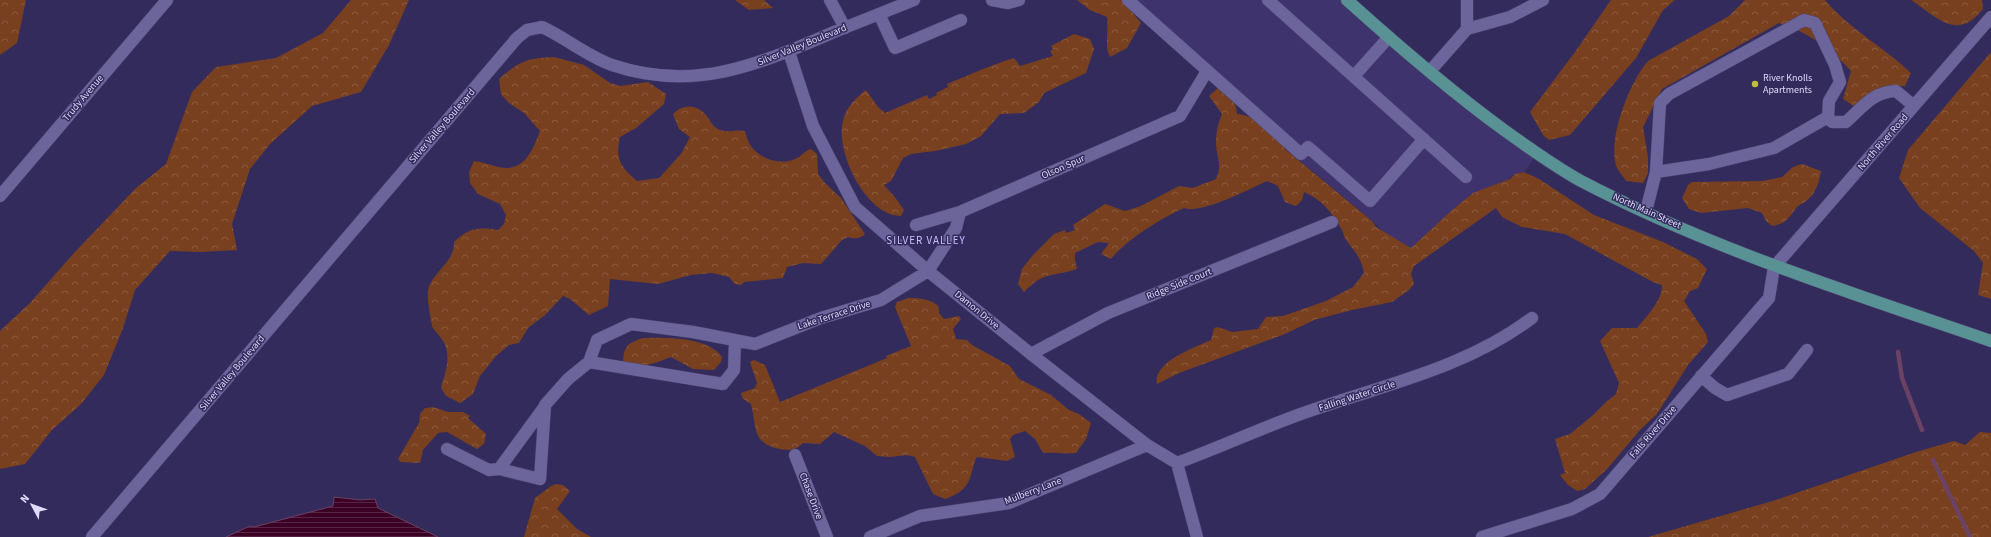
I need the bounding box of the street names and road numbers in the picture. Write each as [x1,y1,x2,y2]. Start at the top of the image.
street label: Silver Valley Boulevard [755,21,849,69]
street label: Trudy Avenue [59,72,107,124]
street label: Silver Valley Boulevard [406,86,478,166]
street label: North River Road [1854,111,1912,173]
street label: Olson Spur [1039,151,1087,183]
street label: North Main Street [1611,190,1684,233]
street label: Ridge Side Court [1144,264,1214,303]
street label: Damon Drive [952,288,1002,332]
street label: Lake Terrace Drive [796,297,872,333]
street label: Silver Valley Boulevard [196,332,268,414]
street label: Falling Water Circle [1317,377,1397,415]
street label: Falls River Drive [1626,403,1680,461]
street label: Chase Drive [796,471,826,521]
street label: Mulberry Lane [1003,474,1064,508]

